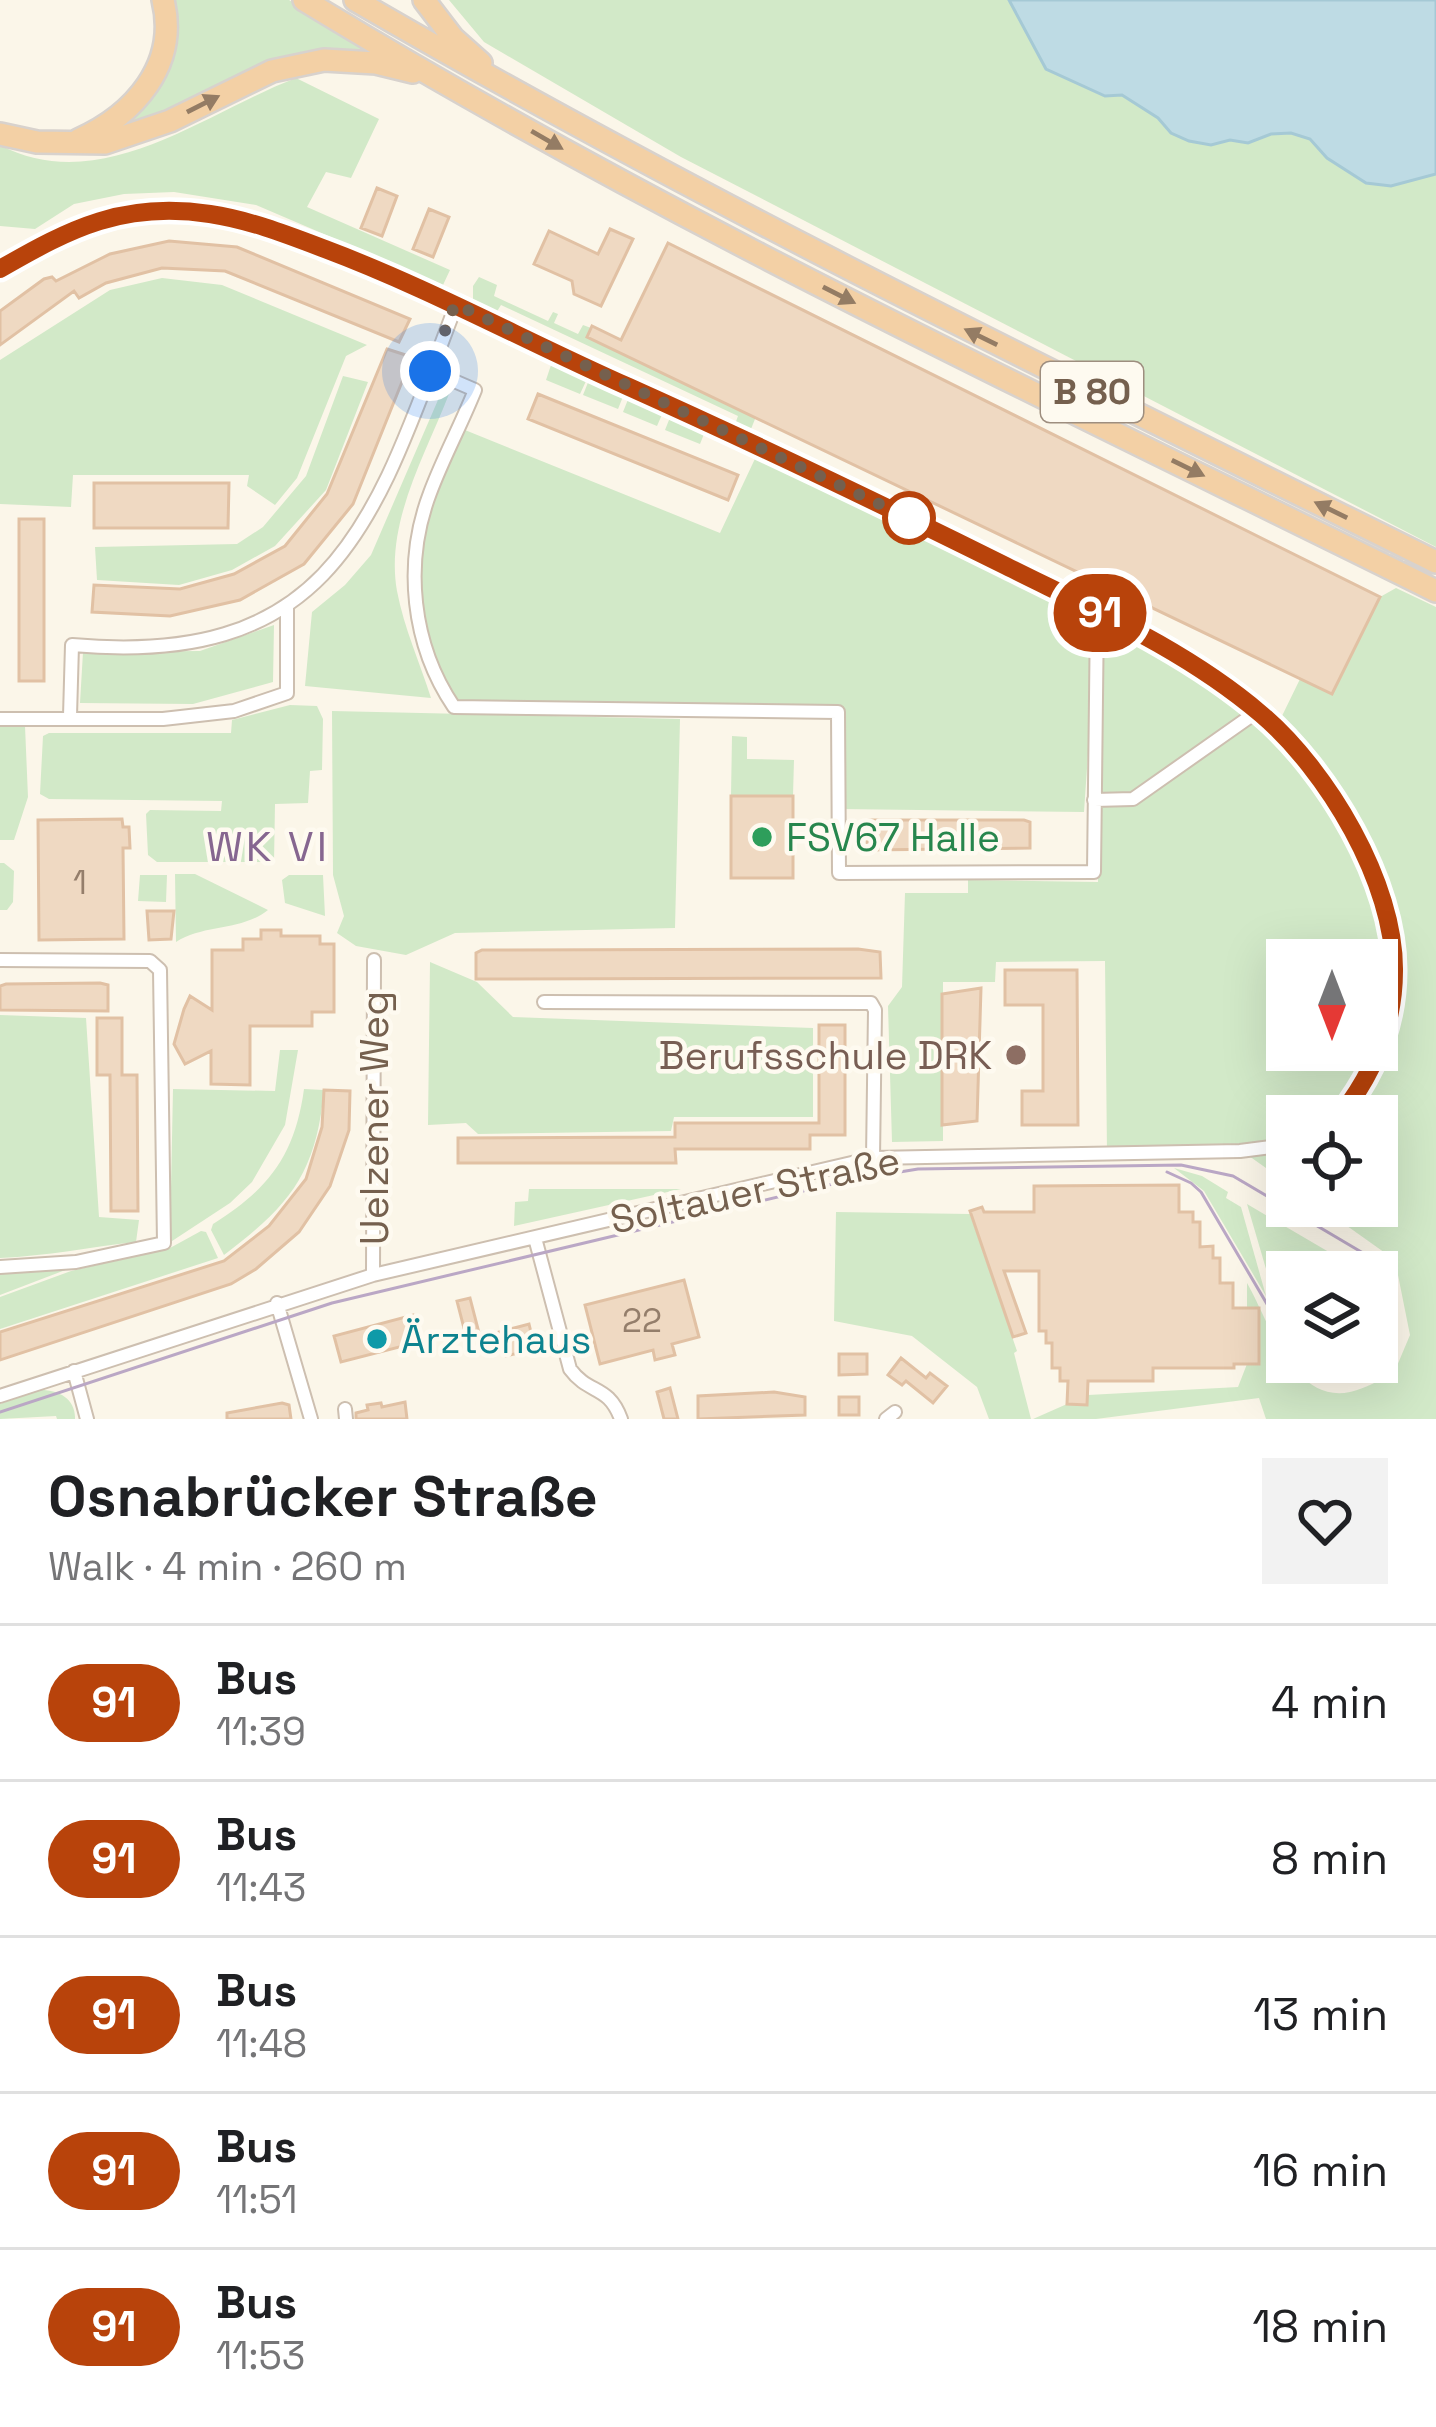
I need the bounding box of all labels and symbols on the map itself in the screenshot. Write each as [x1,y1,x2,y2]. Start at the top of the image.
one-way arrow [185,95,220,115]
one-way arrow [530,128,564,149]
one-way arrow [822,284,856,304]
one-way arrow [964,328,999,348]
your location [400,341,460,401]
road number: B 80 [1041,362,1143,422]
one-way arrow [1171,458,1206,478]
unlabelled marker [884,493,934,543]
one-way arrow [1313,500,1348,520]
line badge: 91 [1046,574,1154,652]
place label: FSV67 Halle [786,813,1000,862]
district label: WK VI [206,820,330,873]
marker: FSV67 Halle [749,824,775,850]
house number: 1 [73,862,87,904]
north arrow [1266,939,1398,1071]
street label: Uelzener Weg [350,991,399,1245]
place label: Berufsschule DRK [659,1031,992,1080]
marker: Berufsschule DRK [1003,1042,1029,1068]
street label: Soltauer Straße [606,1135,904,1245]
house number: 22 [622,1300,662,1342]
place label: Ärztehaus [401,1315,591,1364]
marker: Ärztehaus [364,1326,390,1352]

